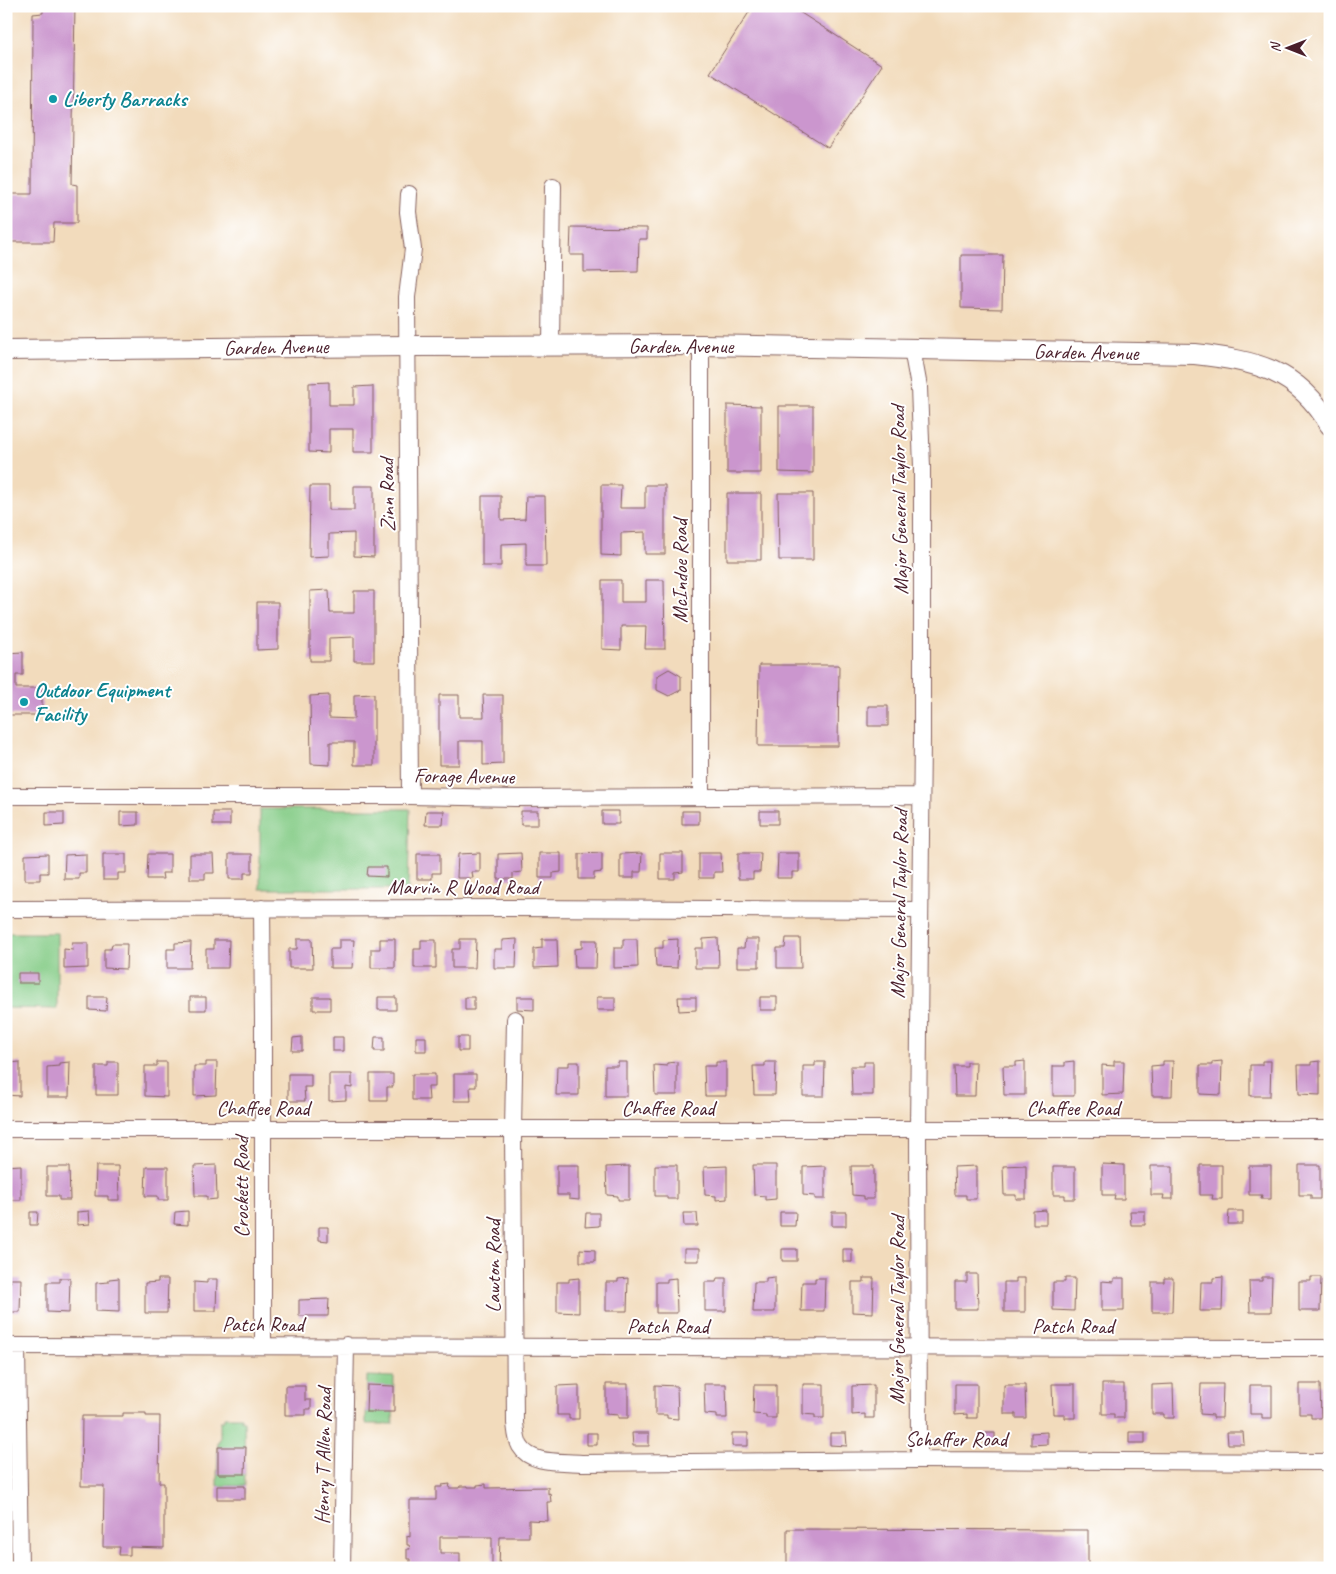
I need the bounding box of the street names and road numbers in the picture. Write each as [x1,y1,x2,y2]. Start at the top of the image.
street label: Garden Avenue [223,333,330,361]
street label: Garden Avenue [629,333,735,359]
street label: Garden Avenue [1033,338,1140,366]
street label: Major General Taylor Road [884,403,914,595]
street label: Zinn Road [373,455,401,532]
street label: McIndoe Road [667,515,693,623]
street label: Forage Avenue [414,762,516,790]
street label: Major General Taylor Road [884,807,914,999]
street label: Marvin R Wood Road [387,874,542,900]
street label: Chaffee Road [216,1095,313,1121]
street label: Chaffee Road [621,1095,718,1121]
street label: Chaffee Road [1026,1095,1123,1121]
street label: Crockett Road [228,1133,254,1238]
street label: Major General Taylor Road [884,1213,910,1405]
street label: Lawton Road [480,1215,506,1313]
street label: Patch Road [222,1311,308,1337]
street label: Patch Road [627,1313,713,1339]
street label: Patch Road [1032,1313,1118,1339]
street label: Henry T Allen Road [309,1384,337,1525]
street label: Schaffer Road [905,1426,1011,1452]

